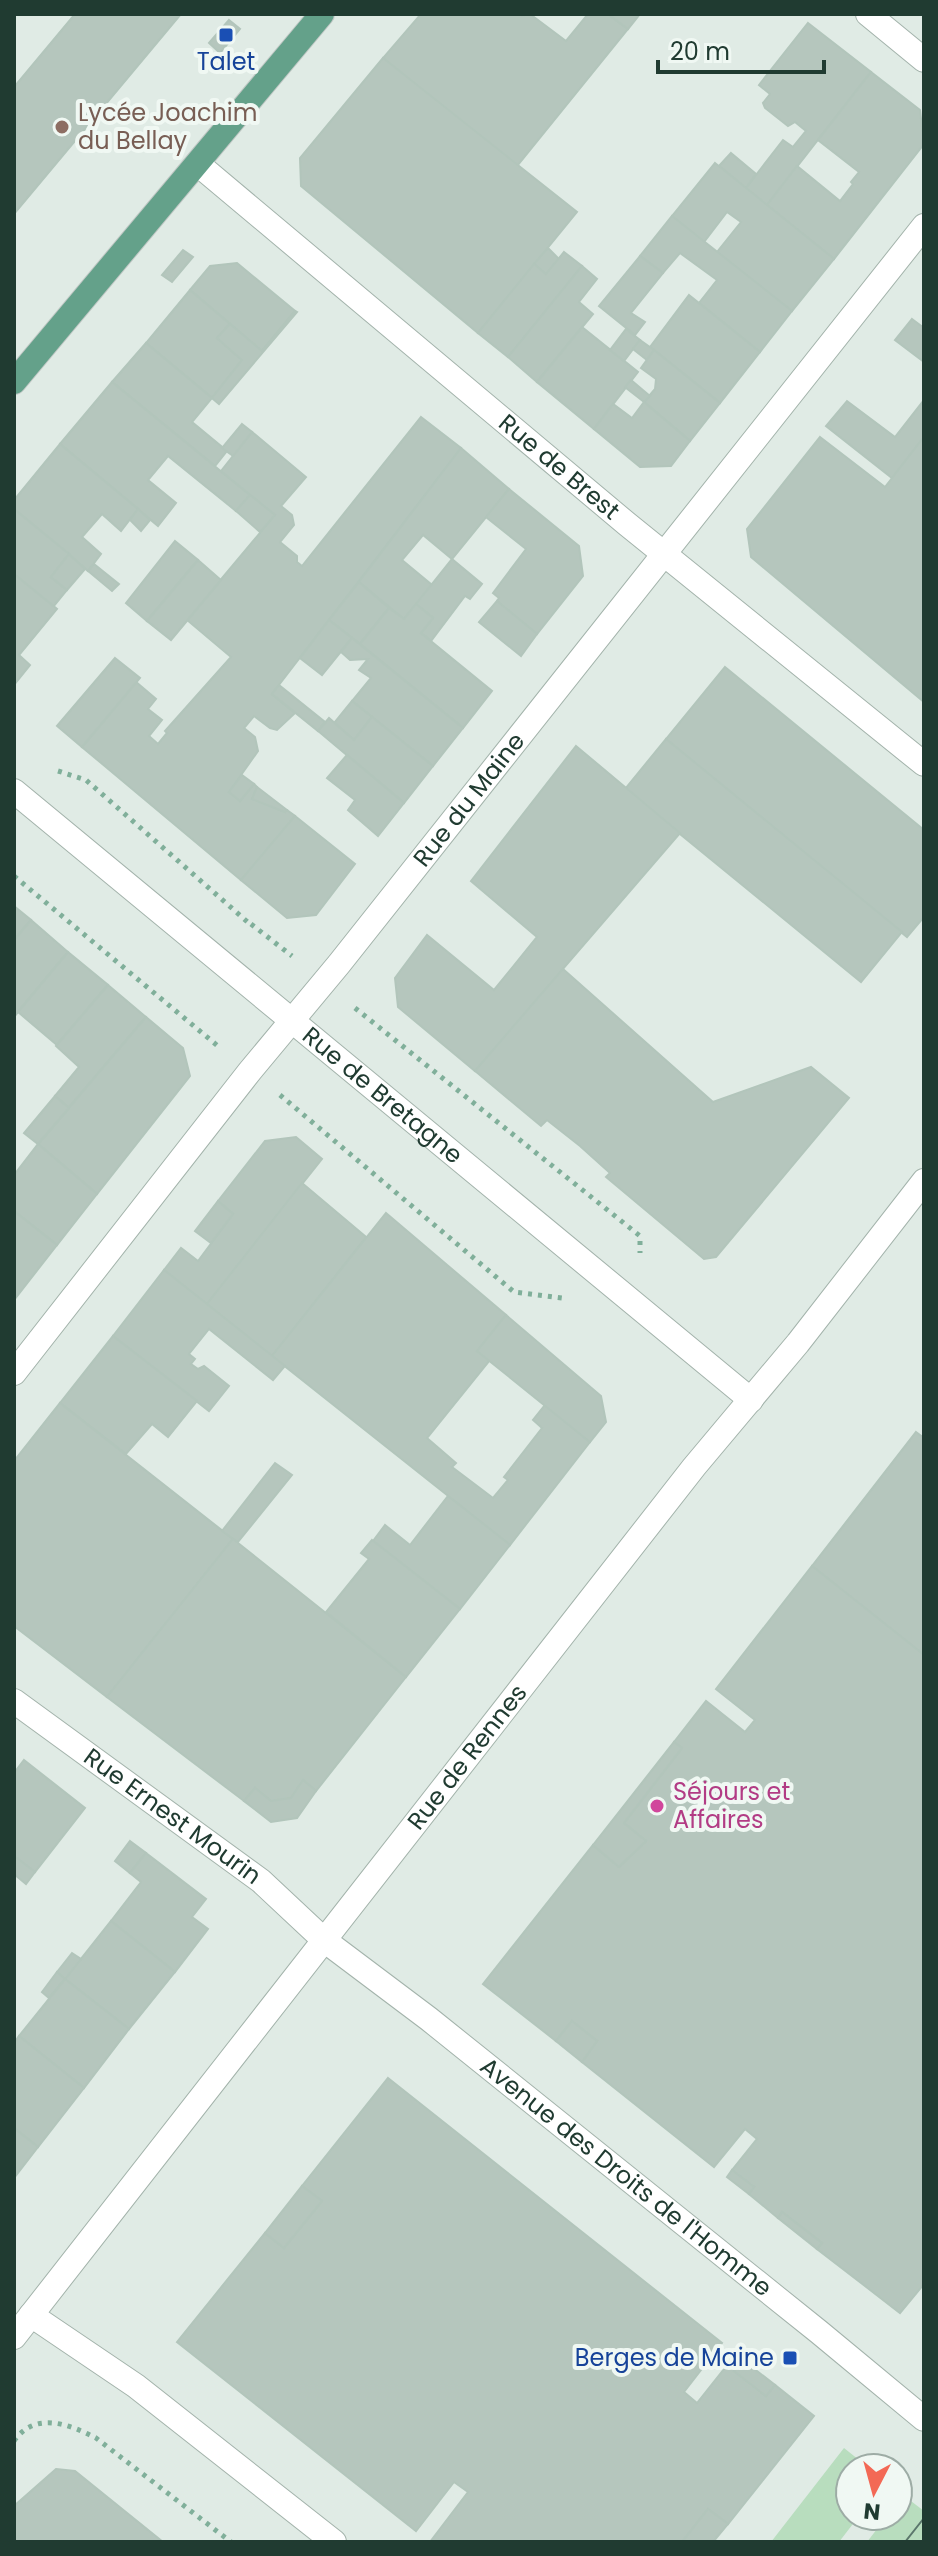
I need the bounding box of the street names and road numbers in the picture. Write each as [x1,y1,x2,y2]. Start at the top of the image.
street label: Rue de Brest [492,406,627,527]
street label: Rue du Maine [405,726,532,873]
street label: Rue de Bretagne [296,1019,470,1171]
street label: Rue de Rennes [400,1677,534,1836]
street label: Rue Ernest Mourin [77,1740,268,1892]
street label: Avenue des Droits de l'Homme [474,2050,779,2304]

